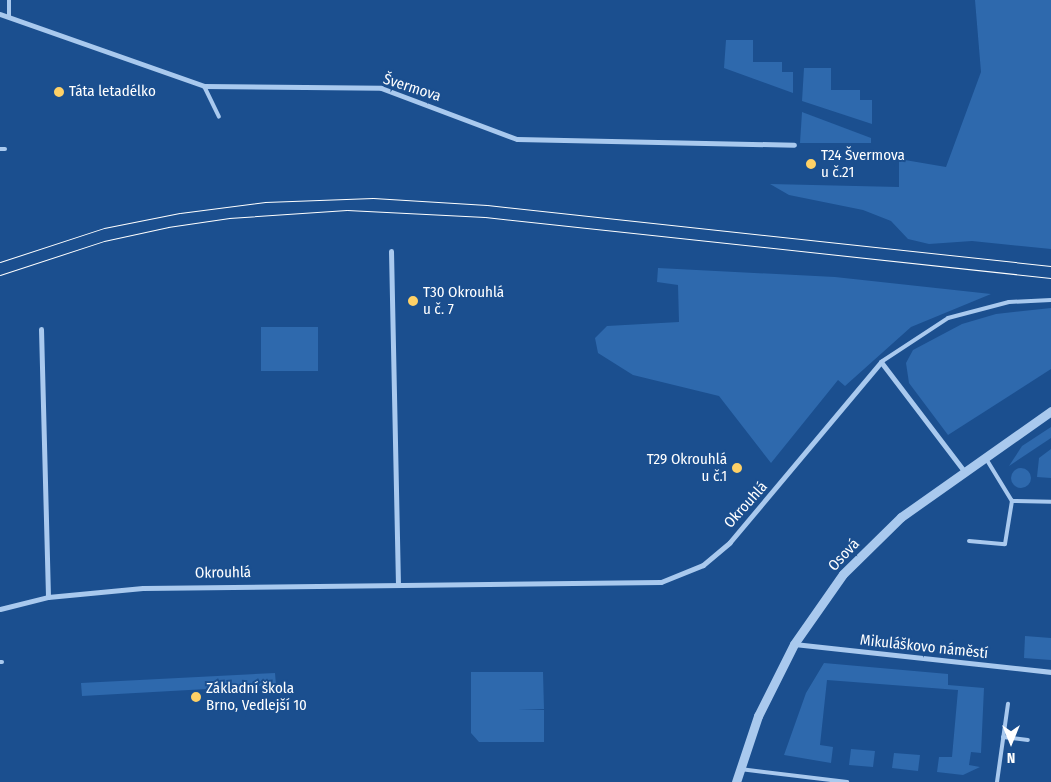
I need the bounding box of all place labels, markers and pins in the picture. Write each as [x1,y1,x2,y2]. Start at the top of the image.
place label: Táta letadélko [69,83,156,101]
marker: Táta letadélko [53,86,65,98]
place label: T24 Švermova u č.21 [821,146,905,181]
marker: T24 Švermova u č.21 [805,158,817,170]
place label: T30 Okrouhlá u č. 7 [423,283,504,318]
marker: T30 Okrouhlá u č. 7 [407,295,419,307]
place label: T29 Okrouhlá u č.1 [647,450,727,485]
marker: T29 Okrouhlá u č.1 [731,462,743,474]
place label: Základní škola Brno, Vedlejší 10 [206,679,307,714]
marker: Základní škola Brno, Vedlejší 10 [190,691,202,703]

